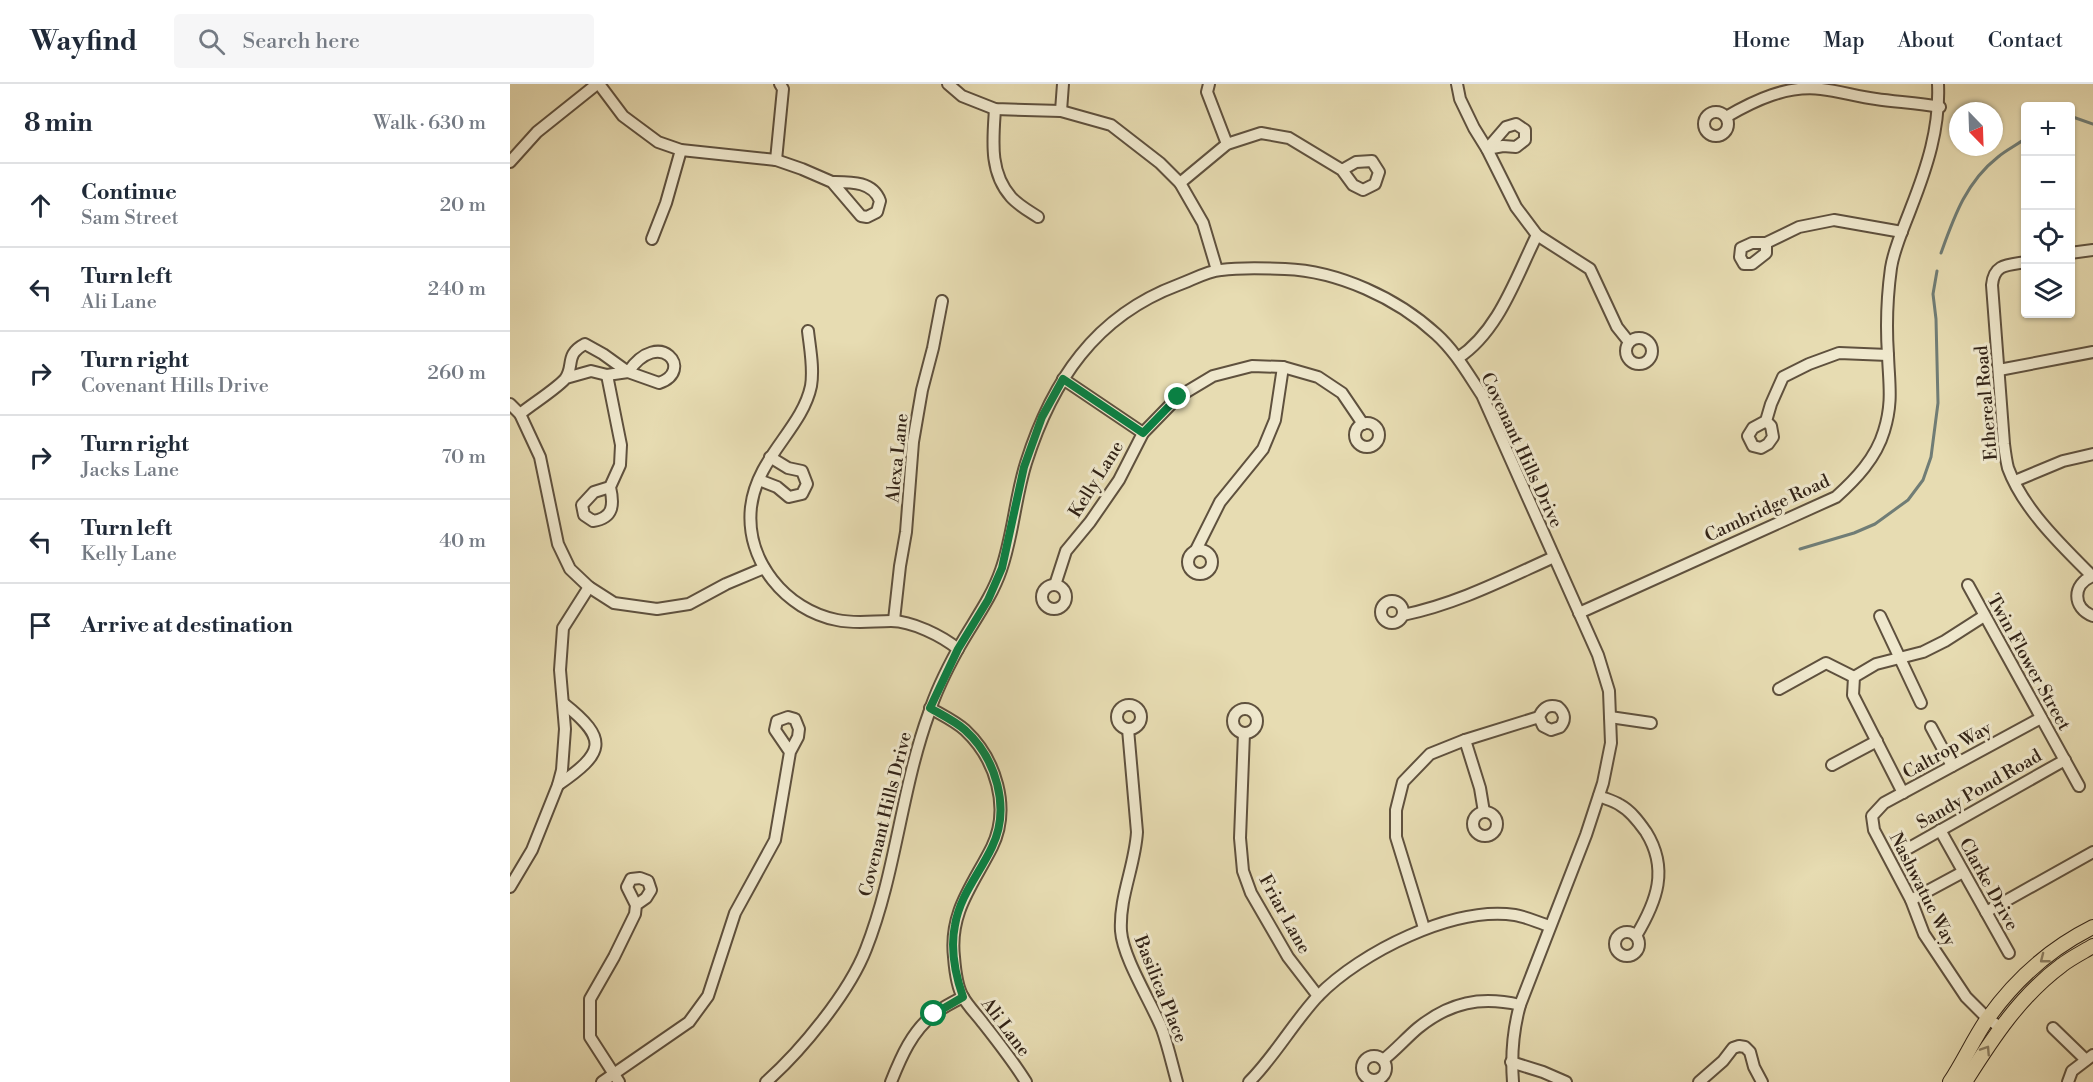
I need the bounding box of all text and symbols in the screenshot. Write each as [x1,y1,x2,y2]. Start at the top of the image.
search box [174,14,594,68]
text: Wayfind [30,24,138,59]
icon: search [195,25,228,58]
text: Search here [243,28,360,55]
text: Home [1733,28,1790,54]
text: Map [1823,28,1865,54]
text: About [1898,28,1955,54]
text: Contact [1988,28,2063,54]
north arrow [1949,102,2003,156]
map controls [2021,102,2075,318]
button: + [2021,102,2075,156]
text: 8 min [24,107,93,139]
text: Walk · 630 m [373,111,486,136]
button: − [2021,156,2075,210]
text: Continue [81,179,177,206]
icon: ahead [24,189,57,222]
text: 20 m [440,193,486,218]
text: Sam Street [81,206,179,231]
button: locate [2021,210,2075,264]
text: Turn left [81,263,172,290]
button: layers [2021,264,2075,318]
icon: left [24,273,57,306]
text: 240 m [428,277,486,302]
text: Ali Lane [81,290,157,315]
street label: Ethereal Road [1970,344,2003,461]
text: Turn right [81,347,189,374]
icon: right [24,357,57,390]
text: 260 m [428,361,486,386]
street label: Covenant Hills Drive [1475,369,1568,532]
text: Covenant Hills Drive [81,374,269,399]
route end [1164,383,1190,409]
street label: Alexa Lane [881,412,914,505]
text: Turn right [81,431,189,458]
street label: Kelly Lane [1064,437,1129,522]
icon: right [24,441,57,474]
text: 70 m [442,445,486,470]
text: Jacks Lane [81,458,179,483]
street label: Cambridge Road [1701,469,1834,547]
text: Turn left [81,515,172,542]
icon: left [24,525,57,558]
text: 40 m [439,529,486,554]
text: Kelly Lane [81,542,177,567]
street label: Twin Flower Street [1982,590,2076,735]
icon: arrive [24,609,57,642]
text: Arrive at destination [81,612,293,639]
street label: Caltrop Way [1899,717,1996,784]
street label: Covenant Hills Drive [854,729,917,899]
street label: Sandy Pond Road [1913,744,2047,835]
street label: Nashwatuc Way [1884,828,1961,950]
street label: Clarke Drive [1954,834,2023,935]
street label: Friar Lane [1253,871,1316,958]
street label: Basilica Place [1128,931,1192,1046]
one-way arrow [2040,951,2051,962]
street label: Ali Lane [975,992,1035,1061]
route start [920,1000,946,1026]
one-way arrow [1978,1045,1989,1056]

